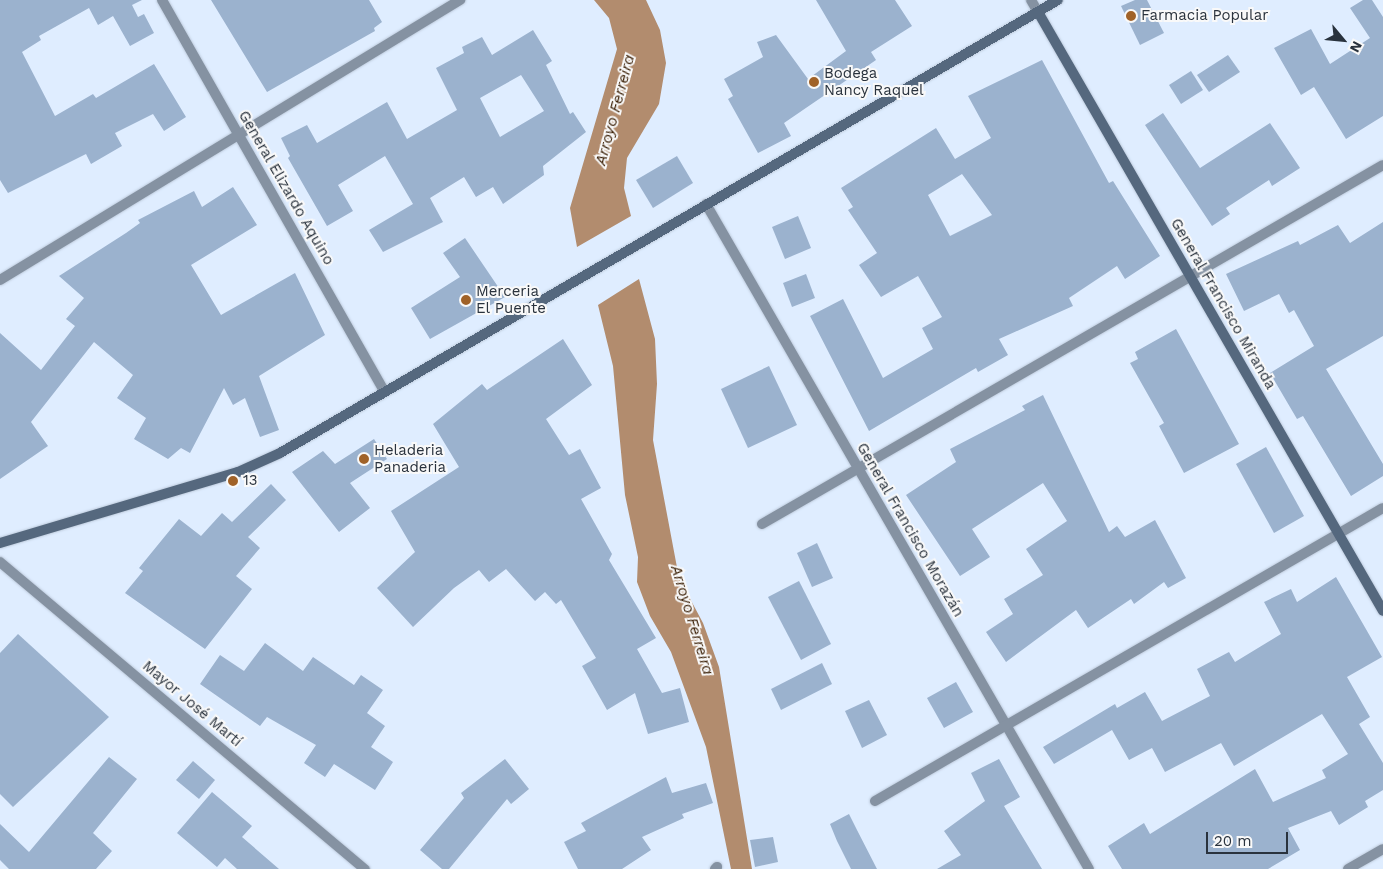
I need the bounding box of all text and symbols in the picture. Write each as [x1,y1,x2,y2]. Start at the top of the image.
place label: Farmacia Popular [1141,7,1269,25]
marker: Farmacia Popular [1125,10,1137,22]
north arrow [1318,15,1368,65]
text: N [1347,39,1366,55]
water label: Arroyo Ferreira [591,53,639,167]
place label: Bodega Nancy Raquel [824,64,924,99]
marker: Bodega Nancy Raquel [808,76,820,88]
street label: General Elizardo Aquino [234,107,338,269]
street label: General Francisco Miranda [1166,215,1280,393]
place label: Merceria El Puente [476,282,546,317]
marker: Merceria El Puente [460,294,472,306]
street label: General Francisco Morazán [853,440,967,620]
place label: Heladeria Panaderia [374,441,446,476]
marker: Heladeria Panaderia [358,453,370,465]
place label: 13 [243,472,258,490]
marker: 13 [227,475,239,487]
water label: Arroyo Ferreira [666,563,718,677]
street label: Mayor José Martí [138,657,246,751]
scale bar [1208,822,1290,854]
text: 20 m [1214,832,1252,850]

